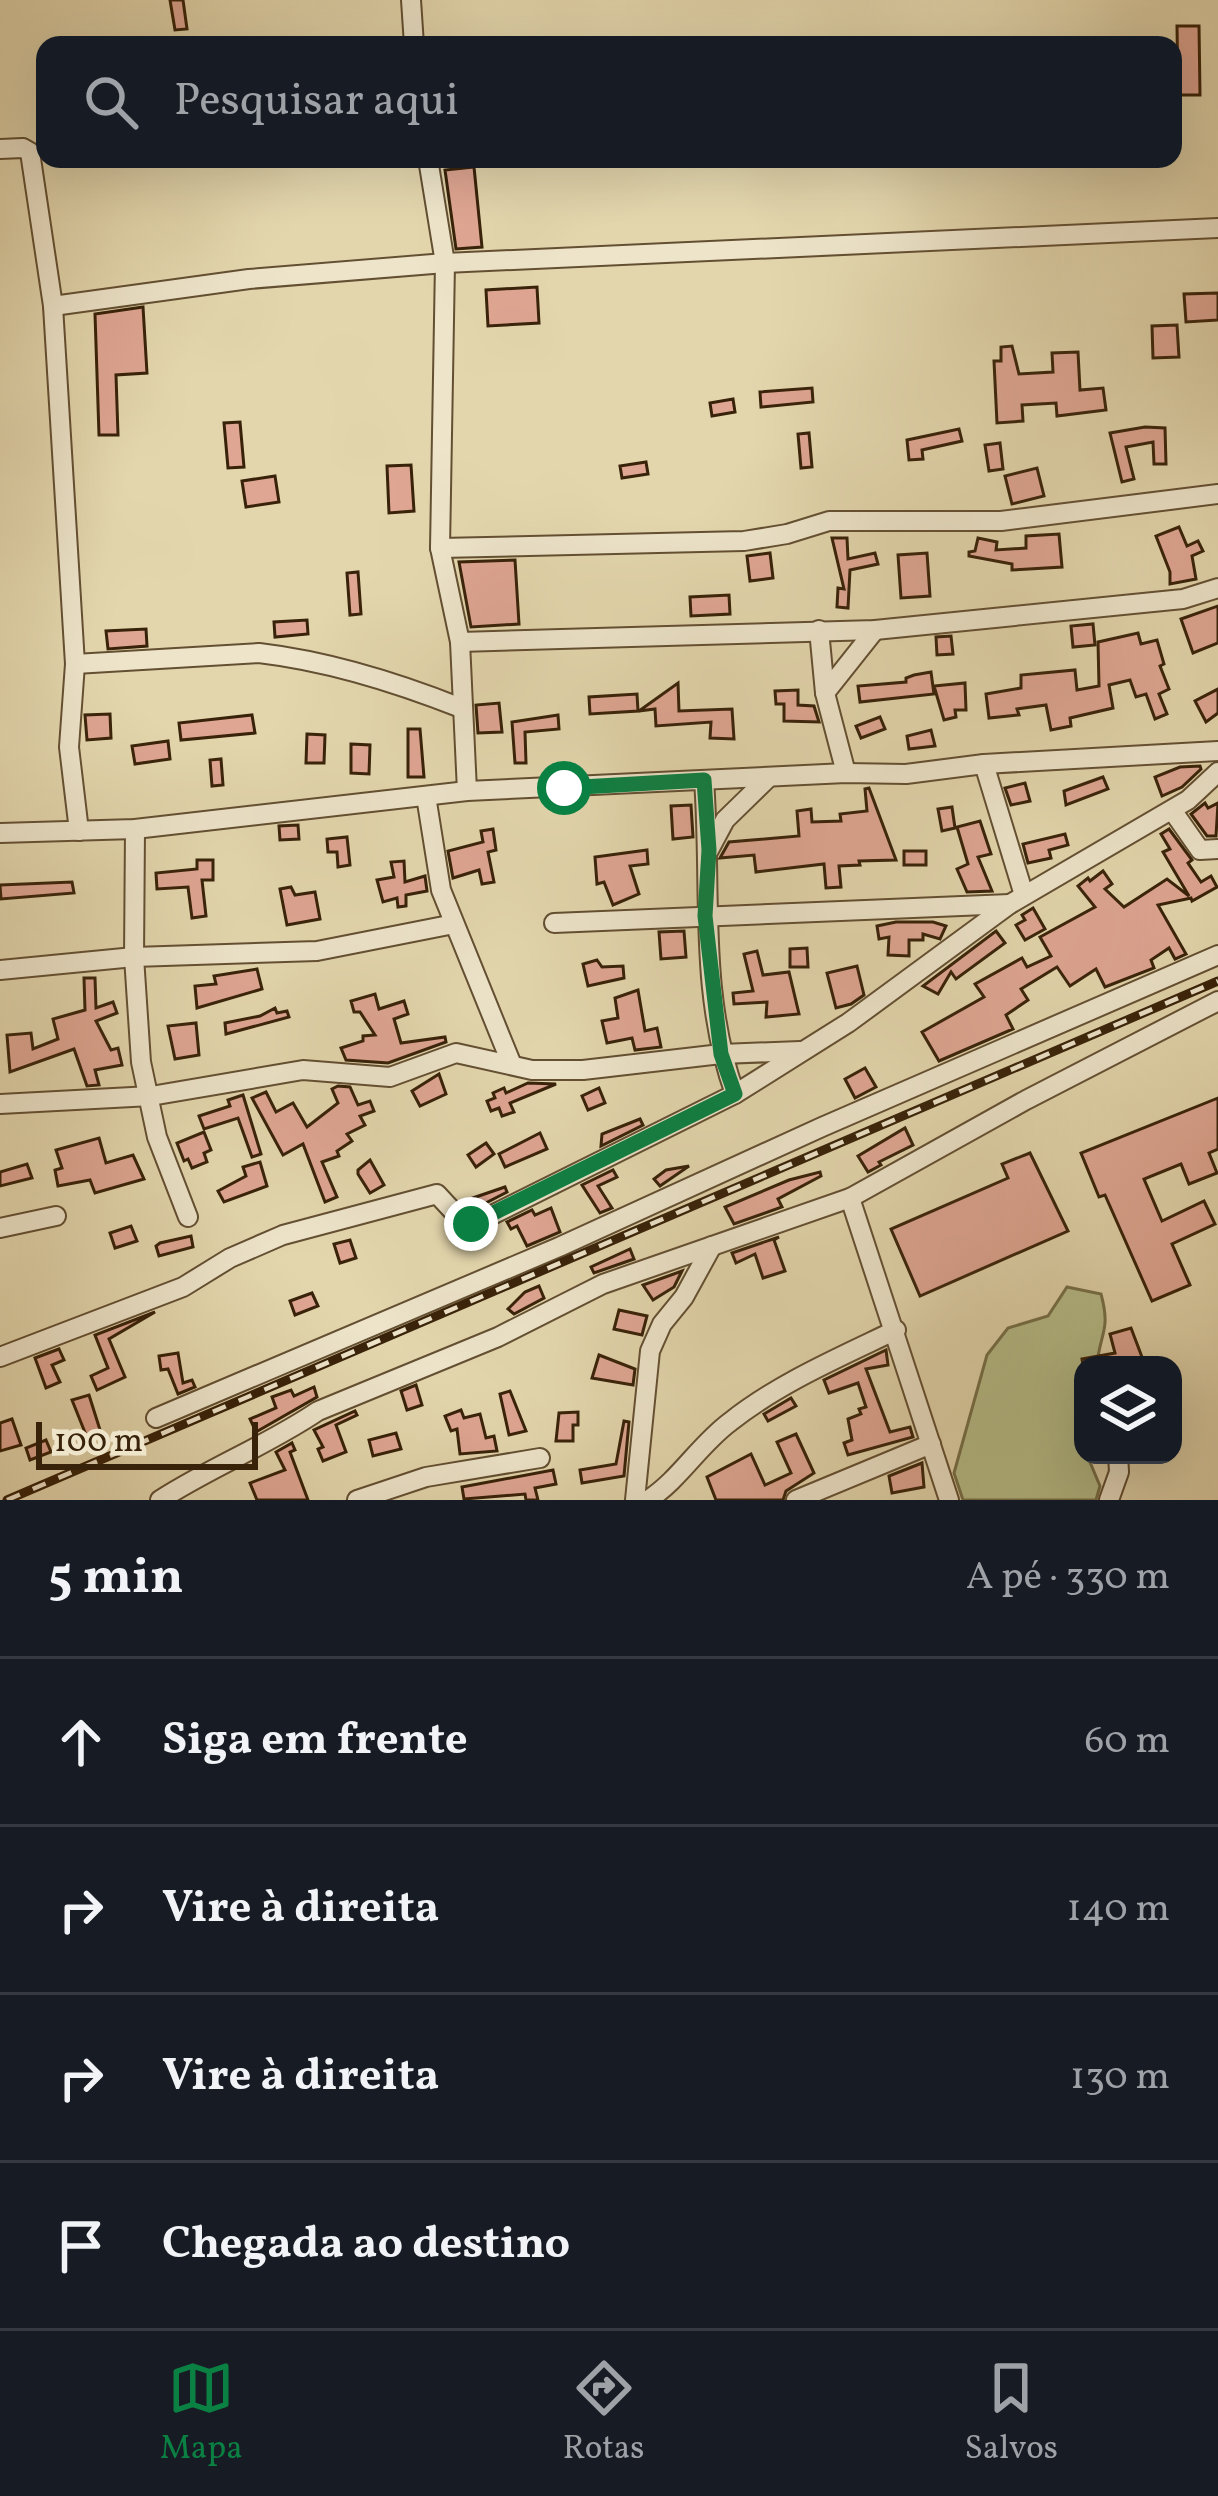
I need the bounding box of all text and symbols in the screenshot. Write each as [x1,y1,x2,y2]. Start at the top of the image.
search box [36,36,1182,168]
icon: search [78,69,144,135]
text: Pesquisar aqui [174,71,459,134]
route start [537,761,591,815]
route end [444,1197,498,1251]
map controls [1074,1356,1182,1464]
button: layers [1074,1356,1182,1464]
scale bar [36,1416,258,1469]
text: 100 m [54,1420,143,1466]
text: 5 min [48,1543,184,1614]
text: A pé · 330 m [966,1551,1170,1605]
icon: ahead [48,1709,114,1775]
text: Siga em frente [162,1710,468,1773]
text: 60 m [1085,1715,1170,1769]
icon: right [48,1877,114,1943]
text: Vire à direita [162,1878,439,1941]
text: 140 m [1067,1883,1170,1937]
icon: right [48,2045,114,2111]
text: Vire à direita [162,2046,439,2109]
text: 130 m [1070,2051,1170,2105]
icon: arrive [48,2213,114,2279]
text: Chegada ao destino [162,2214,570,2277]
tab: Mapa [160,2355,243,2473]
tab: Rotas [563,2355,644,2473]
tab: Salvos [965,2355,1058,2473]

